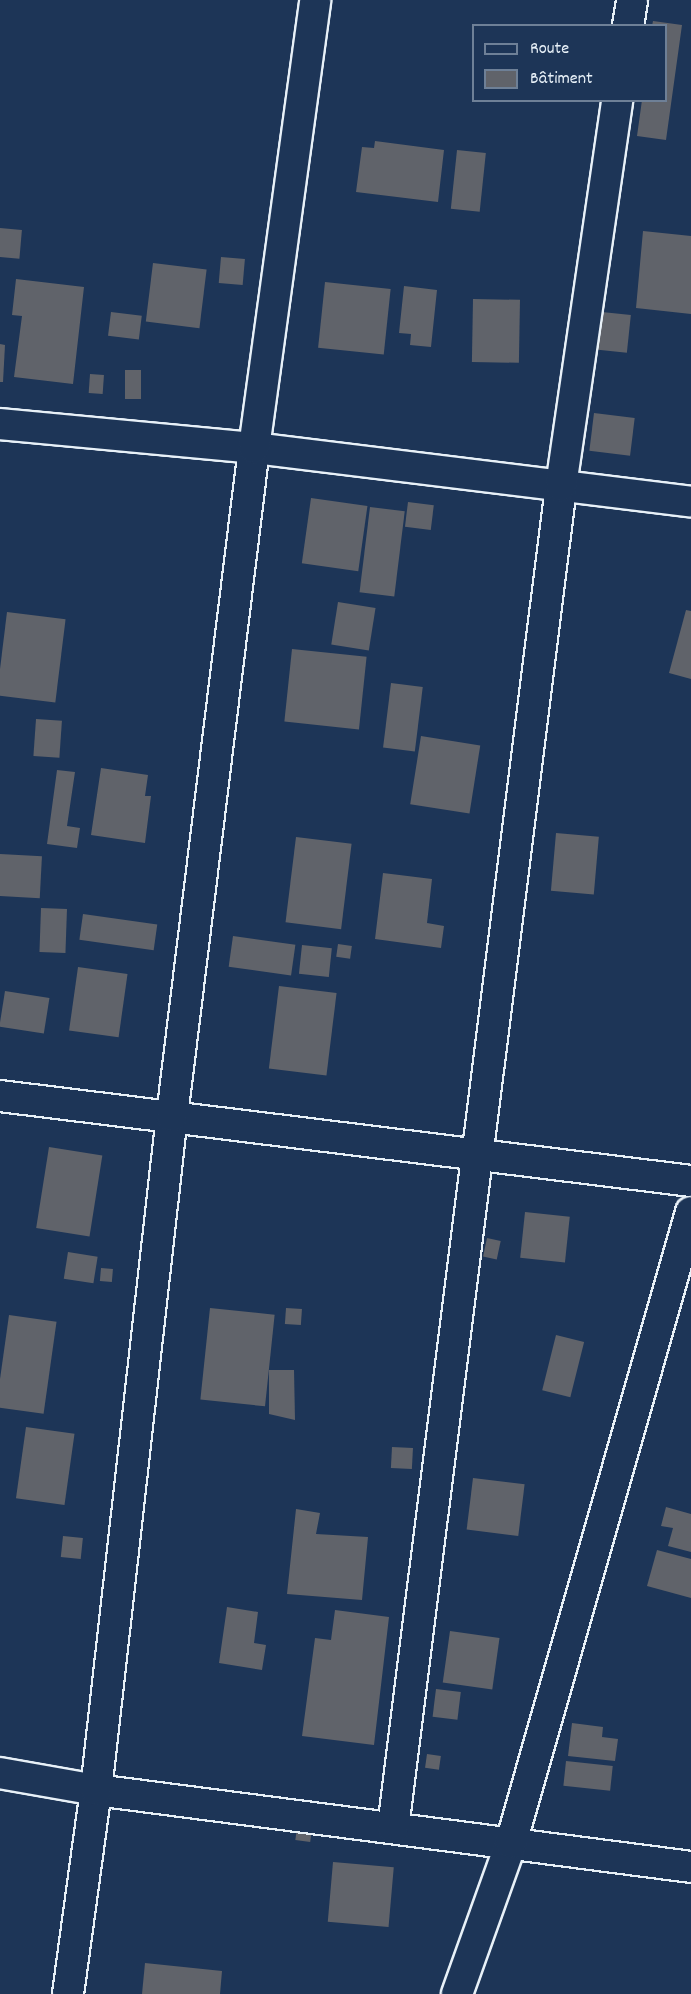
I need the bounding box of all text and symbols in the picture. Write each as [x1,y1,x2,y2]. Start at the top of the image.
legend [472,24,667,102]
text: Route [530,37,569,62]
text: Bâtiment [530,67,593,92]

